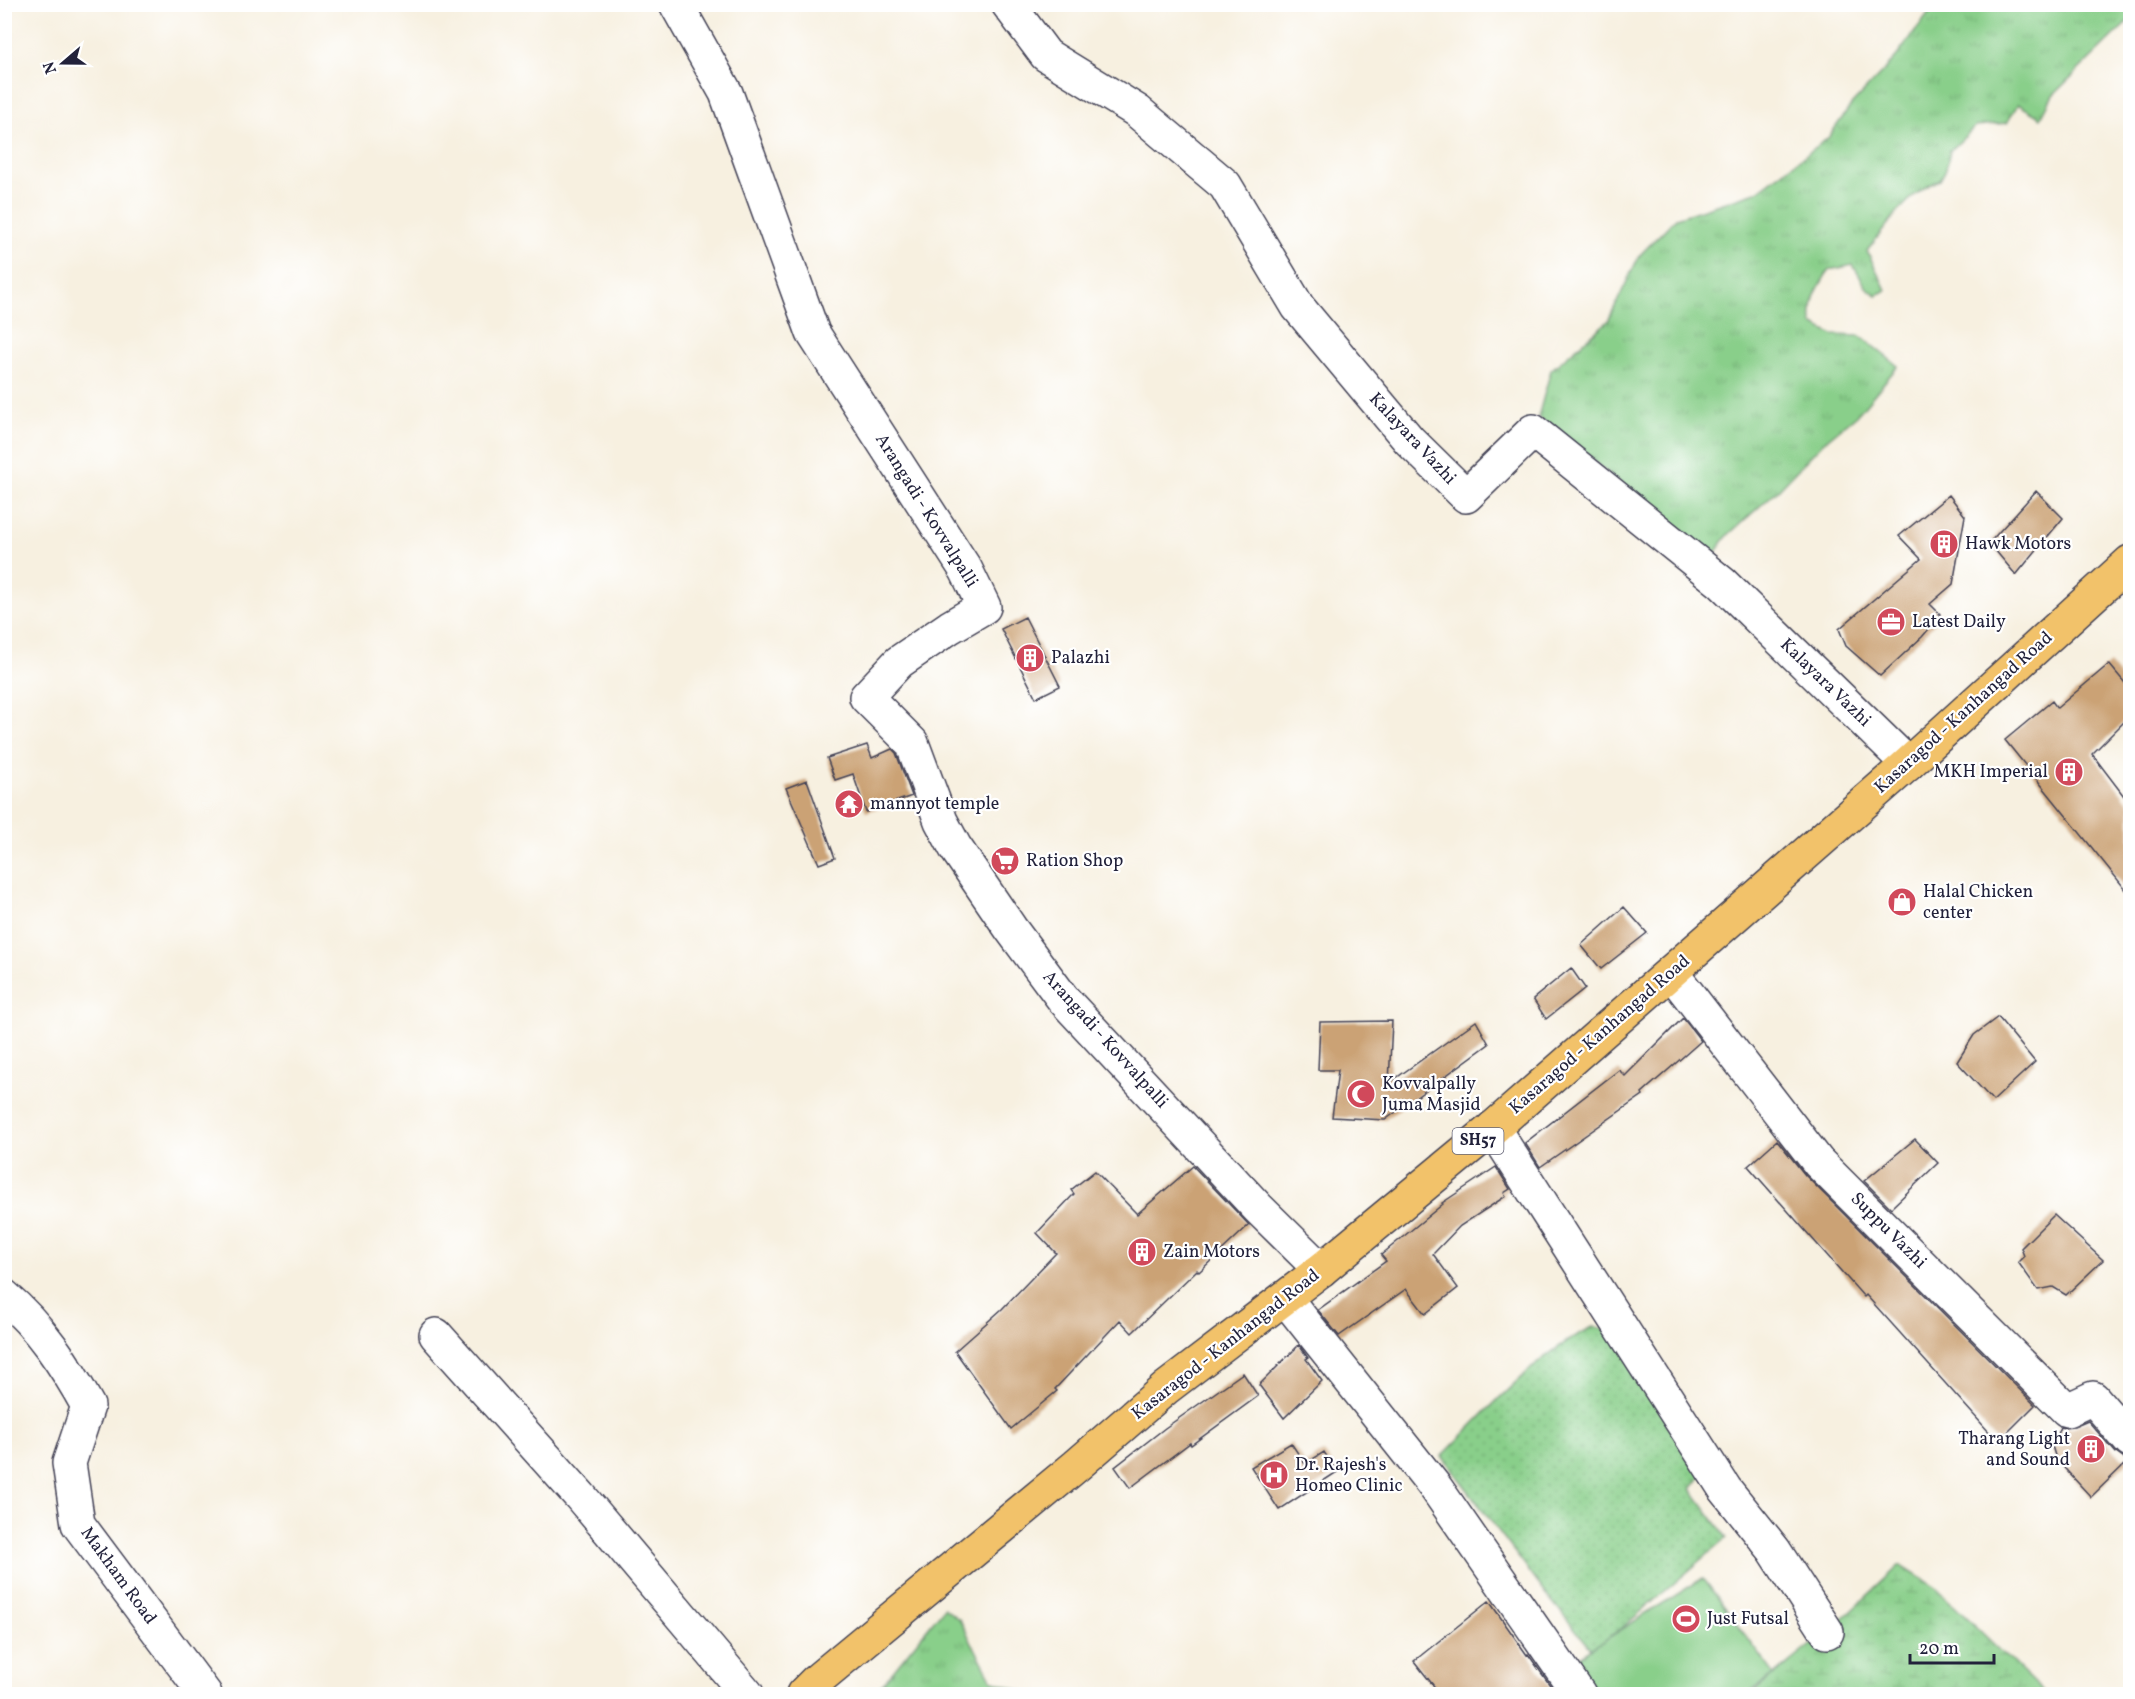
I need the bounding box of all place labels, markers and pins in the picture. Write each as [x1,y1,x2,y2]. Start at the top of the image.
building icon: Hawk Motors [1928,528,1960,560]
place label: Hawk Motors [1965,532,2071,557]
office icon: Latest Daily [1875,606,1907,638]
place label: Latest Daily [1912,610,2006,635]
building icon: Palazhi [1014,642,1046,674]
place label: Palazhi [1051,646,1110,671]
building icon: MKH Imperial [2053,756,2085,788]
place label: MKH Imperial [1933,760,2048,785]
temple icon: mannyot temple [833,788,865,820]
place label: mannyot temple [870,792,999,817]
supermarket icon: Ration Shop [989,845,1021,877]
place label: Ration Shop [1026,849,1123,874]
place label: Halal Chicken center [1923,880,2033,926]
shop icon: Halal Chicken center [1886,886,1918,918]
place label: Kovvalpally Juma Masjid [1382,1072,1481,1118]
mosque icon: Kovvalpally Juma Masjid [1345,1078,1377,1110]
building icon: Zain Motors [1126,1236,1158,1268]
place label: Zain Motors [1163,1240,1260,1265]
place label: Tharang Light and Sound [1958,1427,2070,1473]
building icon: Tharang Light and Sound [2075,1433,2107,1465]
place label: Dr. Rajesh's Homeo Clinic [1295,1453,1403,1499]
hospital icon: Dr. Rajesh's Homeo Clinic [1258,1459,1290,1491]
sports icon: Just Futsal [1670,1603,1702,1635]
place label: Just Futsal [1707,1607,1789,1632]

